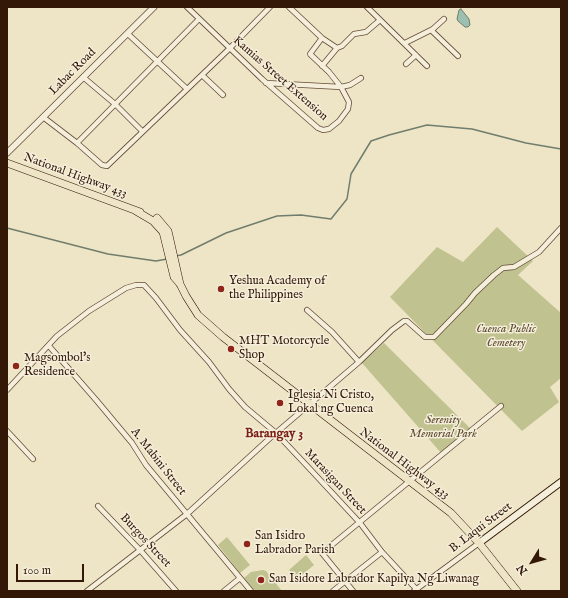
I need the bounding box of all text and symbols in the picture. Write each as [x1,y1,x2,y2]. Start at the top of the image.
street label: Kamias Street Extension [230,34,330,124]
street label: Labac Road [47,46,99,98]
street label: National Highway 433 [21,151,129,201]
place label: Yeshua Academy of the Philippines [229,275,325,303]
marker: Yeshua Academy of the Philippines [216,284,226,294]
park label: Cuenca Public Cemetery [476,323,536,351]
place label: MHT Motorcycle Shop [239,335,329,363]
marker: MHT Motorcycle Shop [226,344,236,354]
place label: Magsombol's Residence [24,352,90,380]
marker: Magsombol's Residence [11,361,21,371]
place label: Iglesia Ni Cristo, Lokal ng Cuenca [288,389,374,417]
marker: Iglesia Ni Cristo, Lokal ng Cuenca [275,398,285,408]
park label: Serenity Memorial Park [409,414,477,442]
street label: A. Mabini Street [127,425,189,499]
street label: National Highway 433 [356,425,452,503]
district label: Barangay 3 [245,426,303,442]
street label: Marasigan Street [301,446,369,518]
street label: B. Laqui Street [447,500,515,556]
street label: Burgos Street [116,511,174,571]
place label: San Isidro Labrador Parish [255,530,335,558]
marker: San Isidro Labrador Parish [242,539,252,549]
north arrow [512,542,552,582]
scale bar [18,556,86,582]
text: N [514,561,531,577]
text: 100 m [23,563,51,578]
place label: San Isidore Labrador Kapilya Ng Liwanag [269,573,479,587]
marker: San Isidore Labrador Kapilya Ng Liwanag [256,575,266,585]

